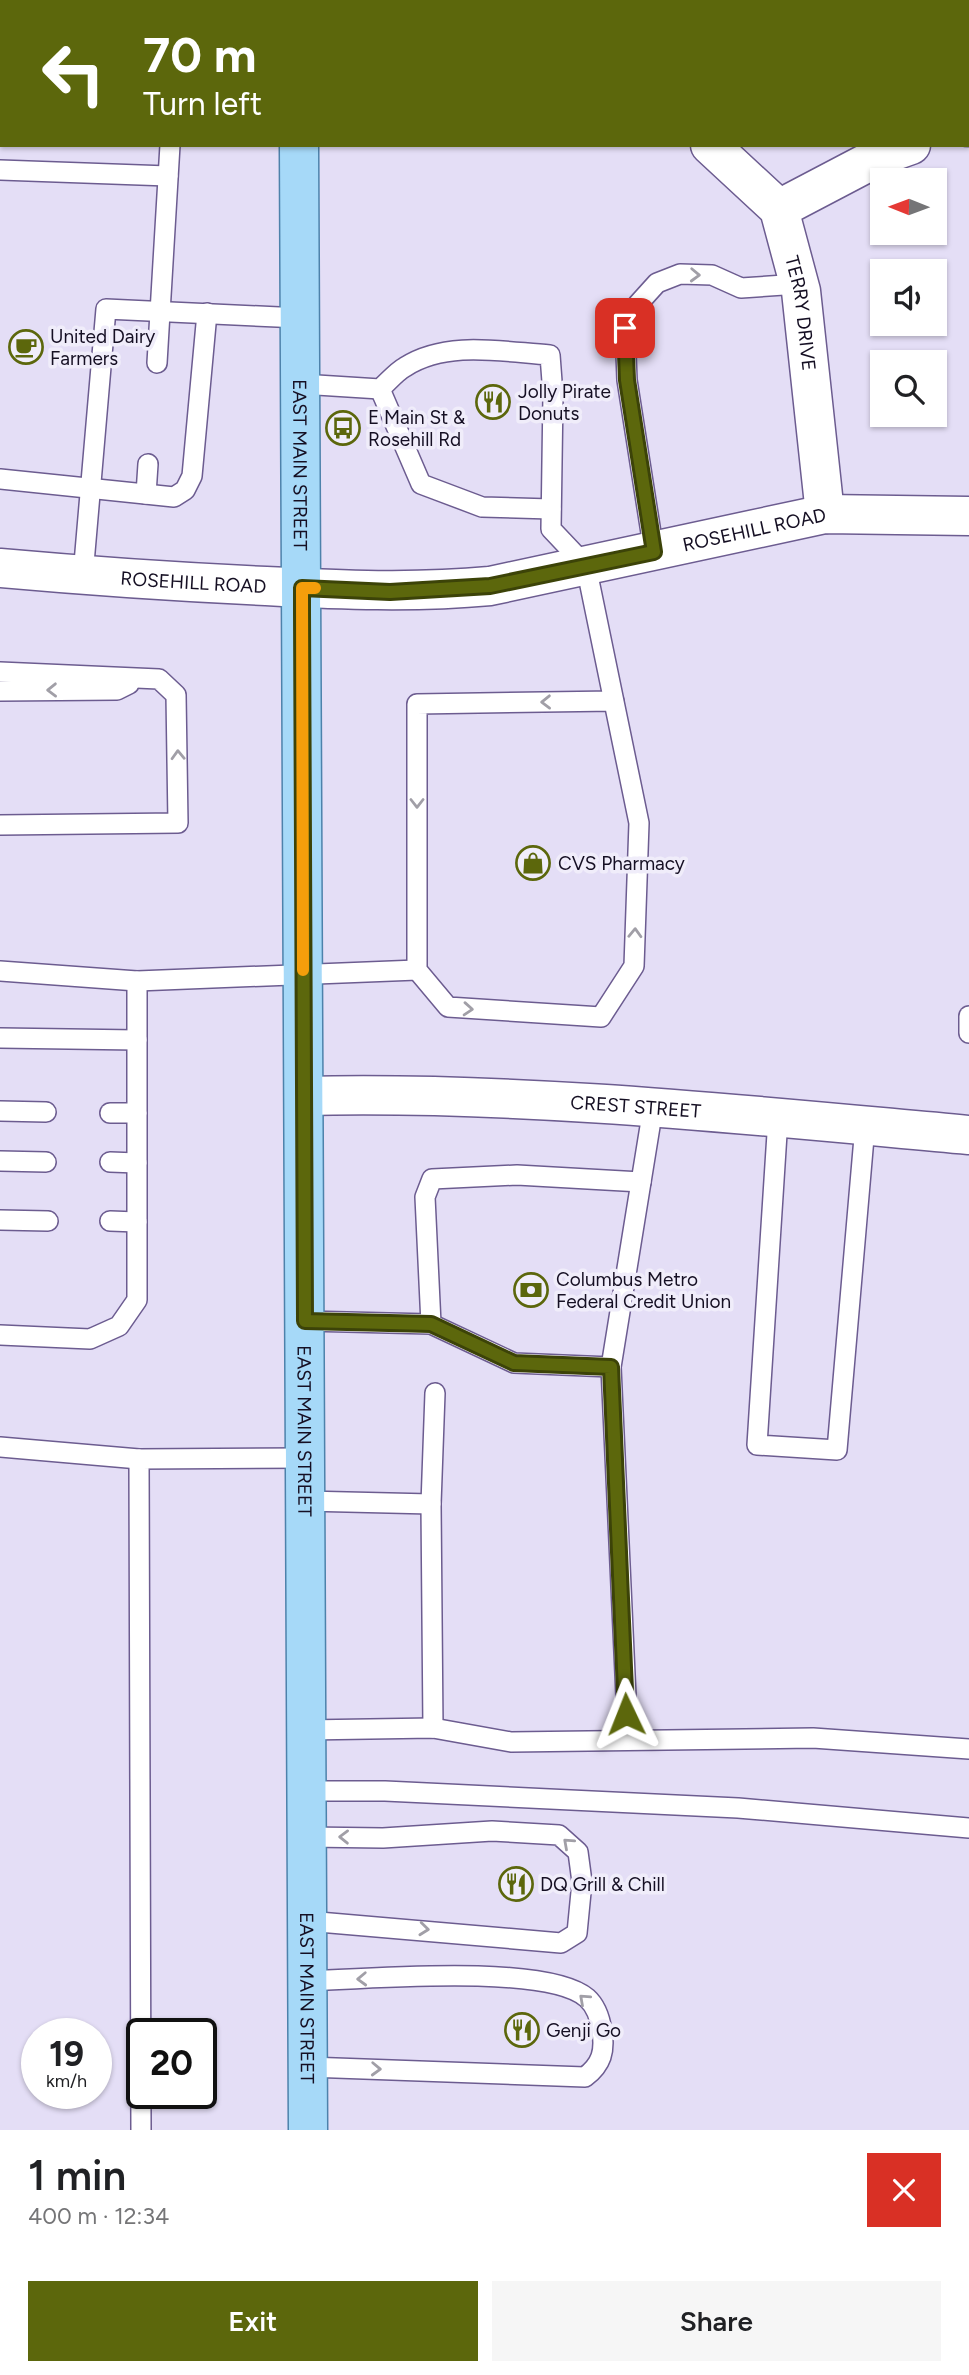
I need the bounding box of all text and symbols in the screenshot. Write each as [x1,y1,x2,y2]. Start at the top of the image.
text: 70 m [143,25,256,84]
icon: left [28,28,119,119]
text: Turn left [143,85,262,123]
north arrow [870,168,947,245]
map controls [870,168,947,427]
street label: TERRY DRIVE [780,253,821,372]
button: sound [870,259,947,336]
one-way arrow [691,267,701,283]
pin [595,298,655,358]
icon: arrive [606,309,644,347]
place label: United Dairy Farmers [50,325,155,370]
cafe icon: United Dairy Farmers [7,328,45,366]
button: search [870,350,947,427]
street label: EAST MAIN STREET [288,379,312,551]
place label: Jolly Pirate Donuts [518,380,611,425]
restaurant icon: Jolly Pirate Donuts [474,383,512,421]
place label: E Main St & Rosehill Rd [368,406,466,451]
bus stop icon: E Main St & Rosehill Rd [324,409,362,447]
street label: ROSEHILL ROAD [680,503,828,556]
street label: ROSEHILL ROAD [120,567,267,598]
one-way arrow [47,682,57,698]
one-way arrow [540,694,551,710]
one-way arrow [171,749,186,760]
one-way arrow [409,798,425,809]
shop icon: CVS Pharmacy [514,844,552,882]
place label: CVS Pharmacy [558,852,685,875]
one-way arrow [628,927,643,938]
one-way arrow [463,1001,474,1016]
street label: CREST STREET [570,1091,702,1123]
place label: Columbus Metro Federal Credit Union [556,1268,731,1313]
bank icon: Columbus Metro Federal Credit Union [512,1271,550,1309]
street label: EAST MAIN STREET [292,1345,316,1517]
position arrow [589,1677,663,1751]
one-way arrow [338,1829,349,1845]
one-way arrow [563,1839,576,1851]
restaurant icon: DQ Grill & Chill [497,1865,535,1903]
place label: DQ Grill & Chill [540,1873,665,1896]
street label: EAST MAIN STREET [295,1912,319,2084]
one-way arrow [418,1922,430,1937]
one-way arrow [356,1972,367,1987]
one-way arrow [580,1995,593,2007]
restaurant icon: Genji Go [503,2011,541,2049]
speed limit sign: 20 [126,2018,217,2109]
place label: Genji Go [546,2019,621,2042]
text: 19 [49,2033,84,2075]
one-way arrow [371,2062,382,2077]
text: km/h [46,2070,87,2092]
text: 1 min [28,2150,126,2201]
button: close [867,2153,941,2227]
text: 400 m · 12:34 [28,2202,169,2230]
button: Exit [28,2281,478,2361]
button: Share [492,2281,941,2361]

